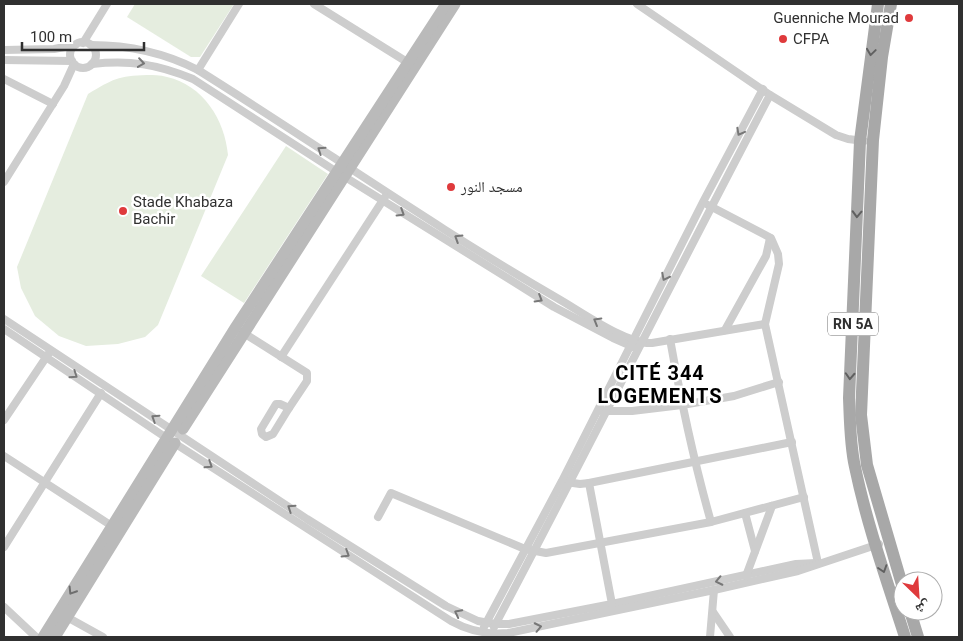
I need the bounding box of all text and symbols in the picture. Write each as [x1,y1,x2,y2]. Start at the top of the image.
place label: Guenniche Mourad [773,9,899,27]
marker: Guenniche Mourad [903,12,915,24]
scale bar [22,20,145,52]
text: 100 m [30,28,72,46]
place label: CFPA [793,30,830,48]
marker: CFPA [777,33,789,45]
one-way arrow [866,48,877,56]
one-way arrow [137,57,145,68]
one-way arrow [736,127,746,136]
one-way arrow [317,147,327,156]
place label: مسجد النور [460,178,523,196]
marker: مسجد النور [445,181,457,193]
place label: Stade Khabaza Bachir [133,193,233,228]
marker: Stade Khabaza Bachir [117,205,129,217]
one-way arrow [396,206,405,216]
one-way arrow [852,210,863,218]
one-way arrow [454,235,464,244]
one-way arrow [661,271,671,280]
one-way arrow [534,292,543,302]
road number: RN 5A [828,312,878,336]
one-way arrow [594,318,603,328]
district label: CITÉ 344 LOGEMENTS [597,361,723,408]
one-way arrow [68,369,78,378]
one-way arrow [845,372,856,380]
one-way arrow [152,415,161,424]
one-way arrow [204,459,213,469]
one-way arrow [287,505,296,514]
one-way arrow [340,547,349,557]
one-way arrow [877,565,887,573]
north arrow [893,571,943,621]
one-way arrow [715,576,724,586]
one-way arrow [69,586,79,595]
text: ش [913,596,934,618]
one-way arrow [454,609,463,619]
one-way arrow [533,622,542,632]

